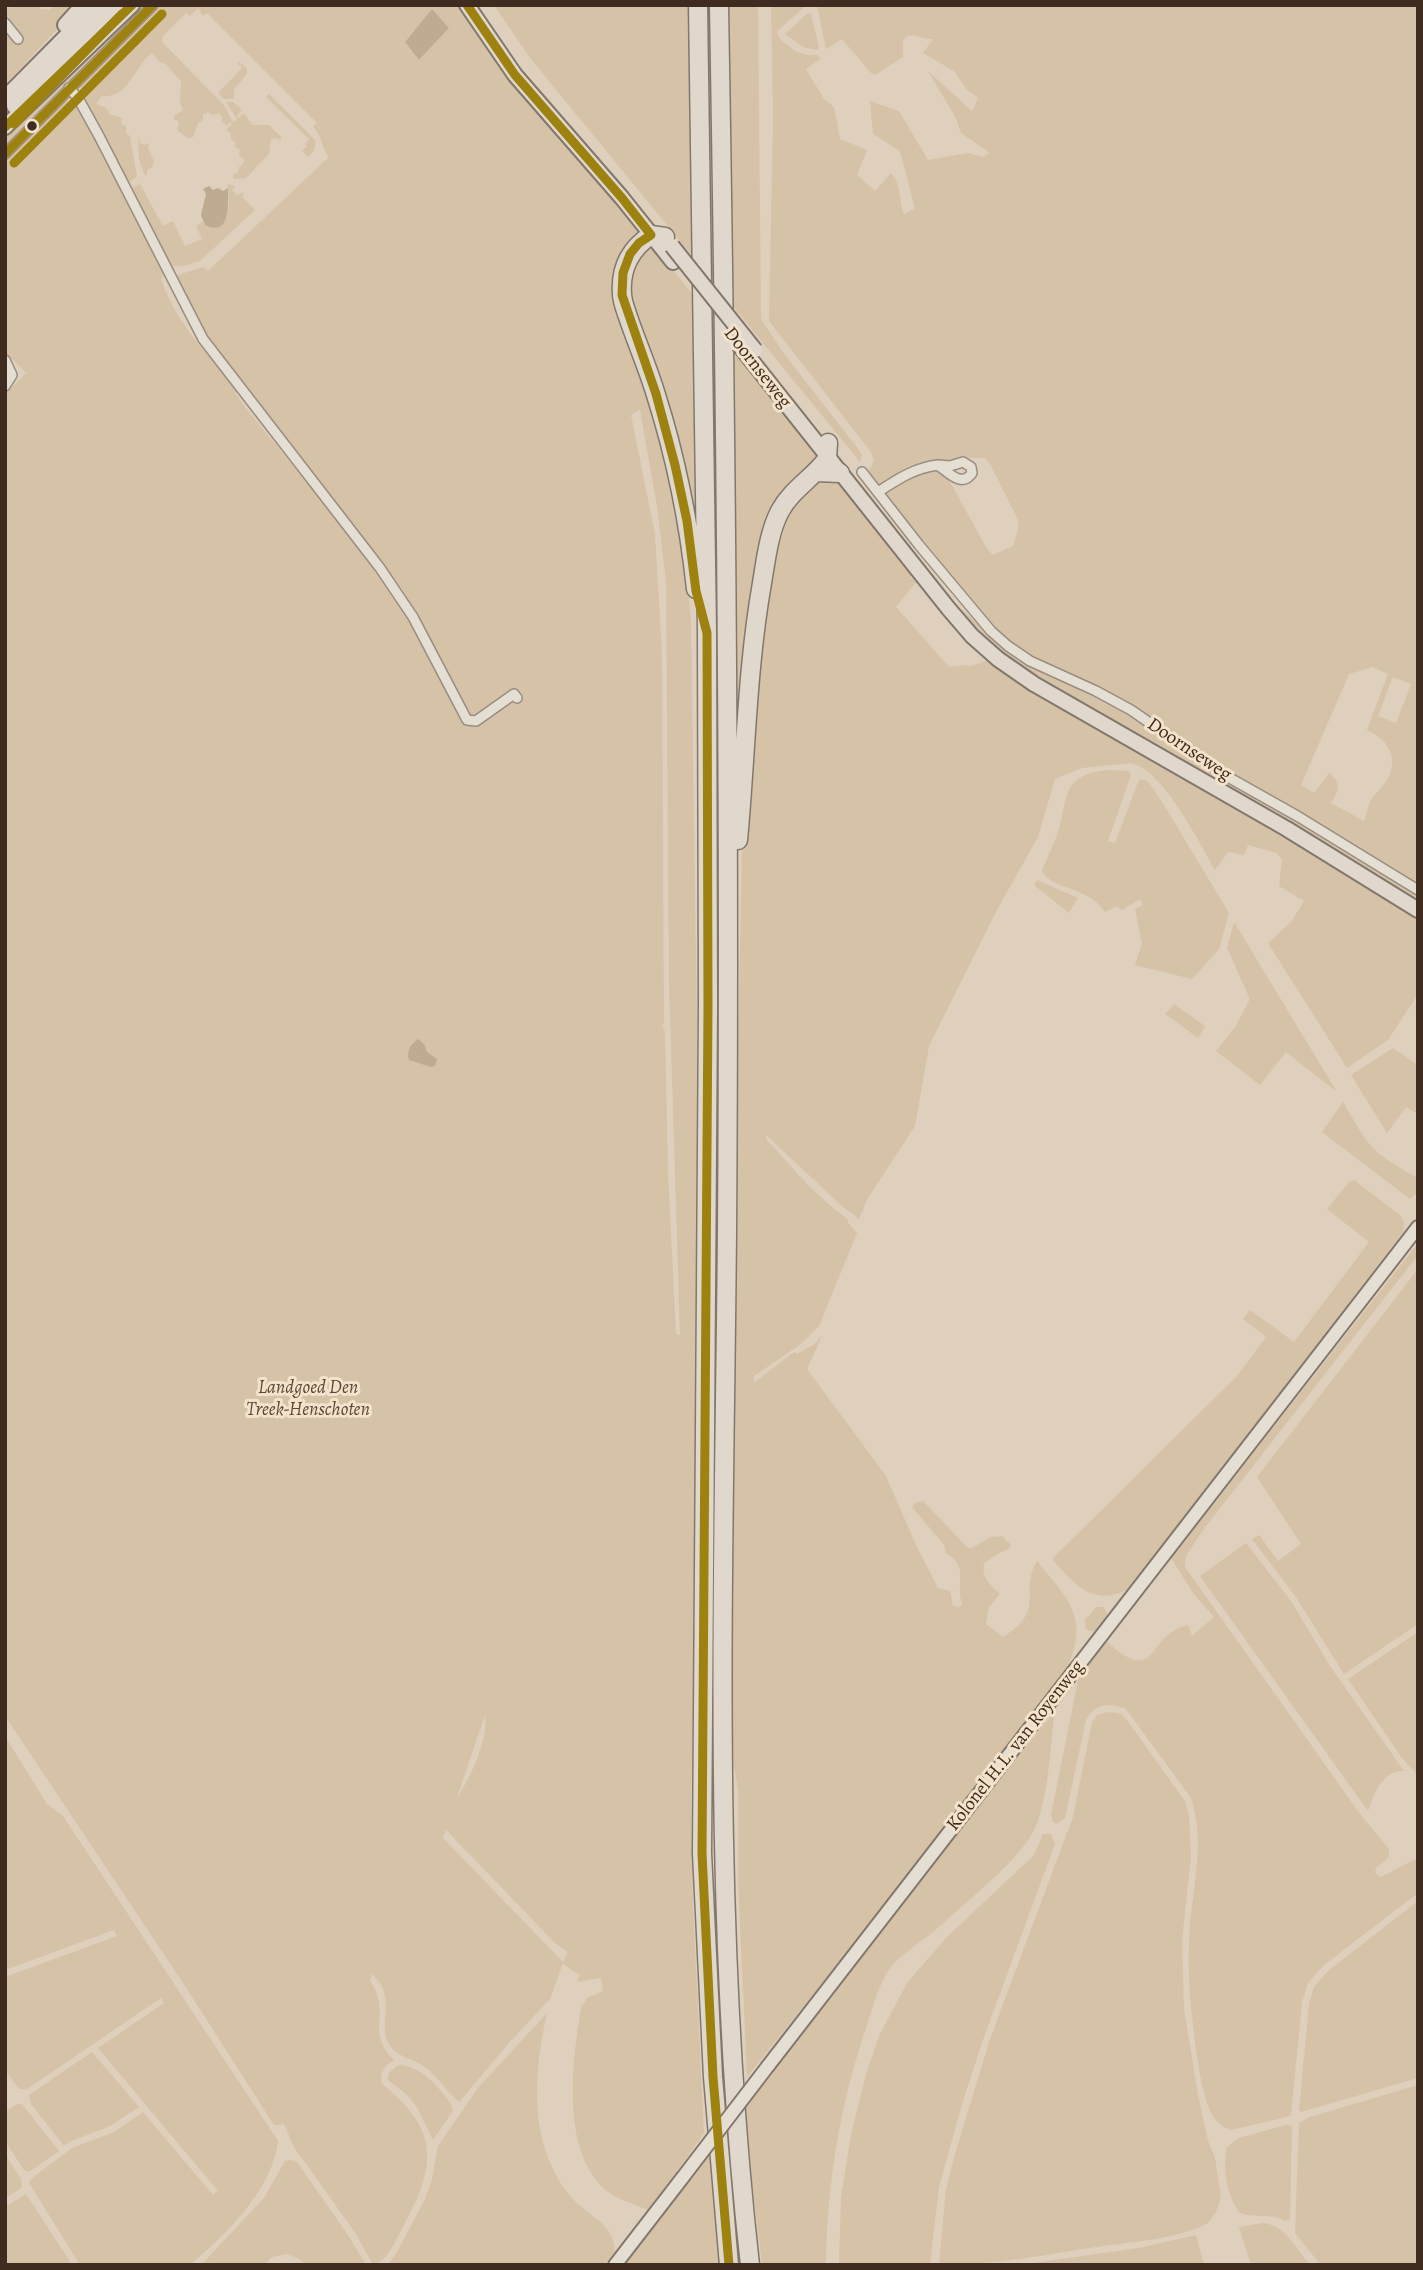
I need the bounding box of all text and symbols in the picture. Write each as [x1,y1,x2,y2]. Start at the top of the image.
unlabelled marker [25,119,39,133]
street label: Doornseweg [718,323,796,413]
street label: Doornseweg [1142,713,1236,787]
park label: Landgoed Den Treek-Henschoten [246,1377,370,1421]
street label: Kolonel H.L. van Royenweg [942,1656,1090,1836]

